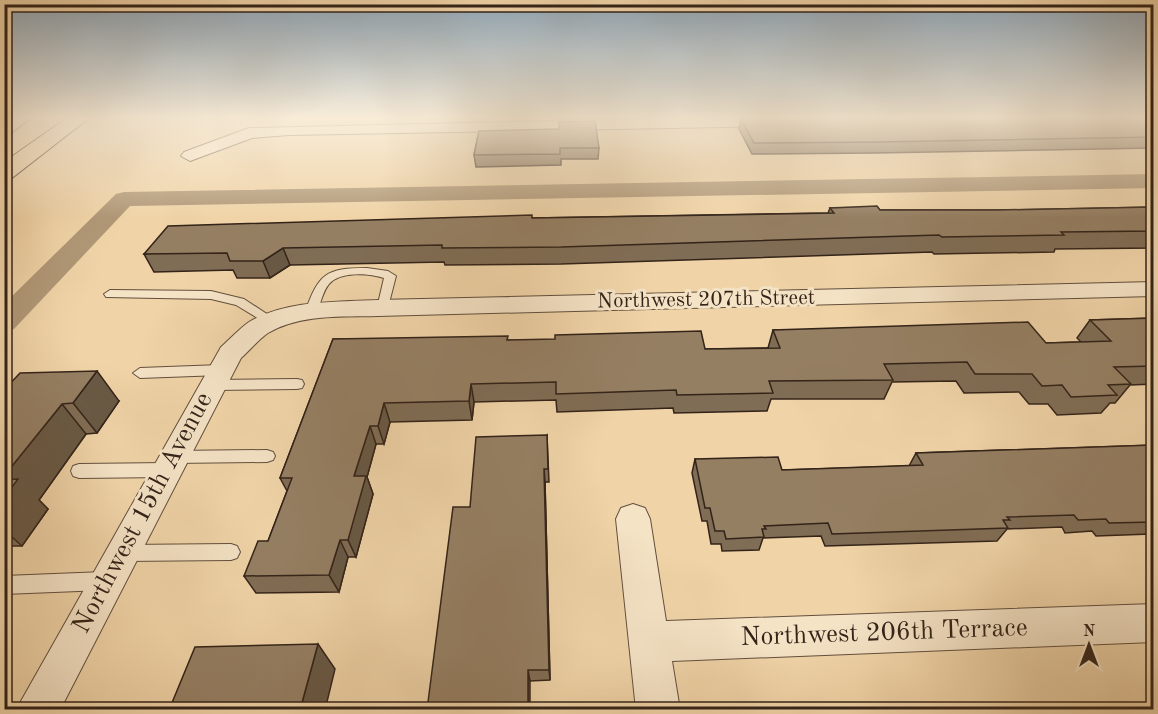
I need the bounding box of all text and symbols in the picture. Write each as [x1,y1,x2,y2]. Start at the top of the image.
street label: Northwest 207th Street [597,288,815,312]
street label: Northwest 15th Avenue [68,388,218,638]
street label: Northwest 206th Terrace [740,615,1028,651]
north arrow [1059,615,1119,675]
text: N [1083,624,1096,640]

